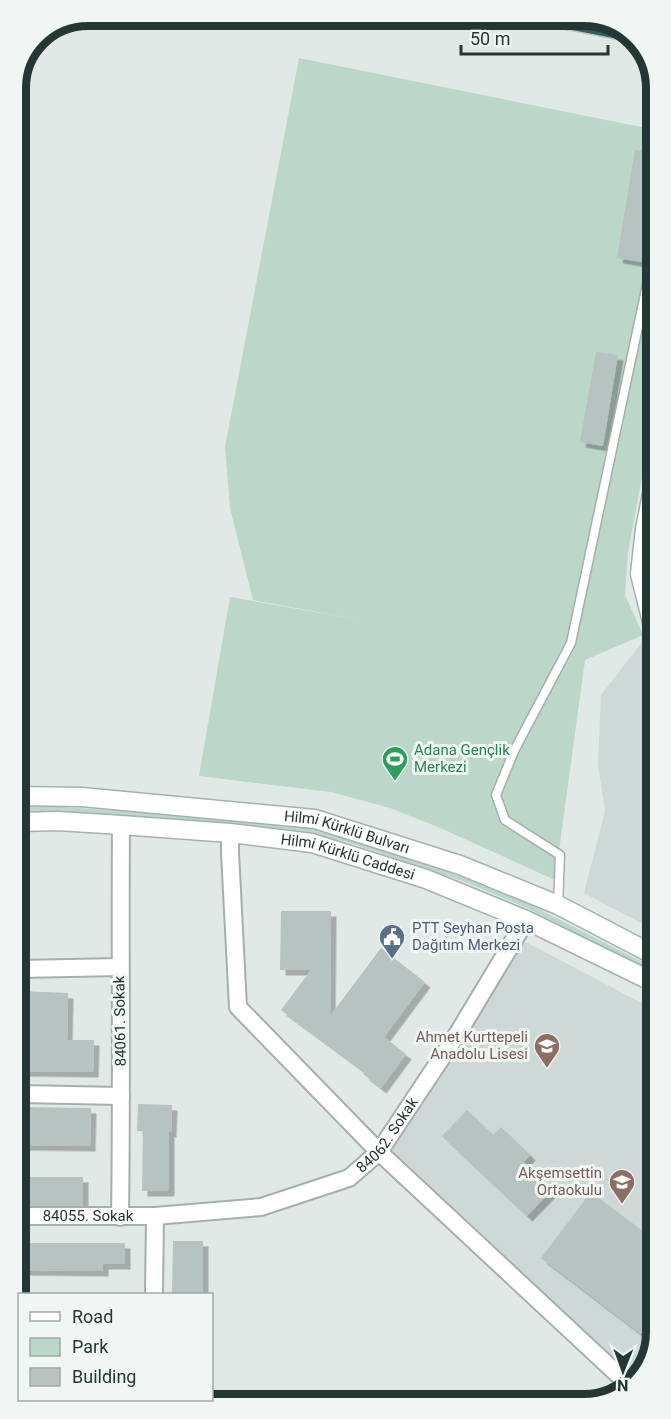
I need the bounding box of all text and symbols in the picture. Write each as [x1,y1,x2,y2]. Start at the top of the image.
scale bar [461,18,608,56]
text: 50 m [470,28,510,49]
place label: Adana Gençlik Merkezi [414,741,510,776]
sports icon: Adana Gençlik Merkezi [380,744,410,782]
street label: Hilmi Kürklü Bulvarı [283,807,412,857]
street label: Hilmi Kürklü Caddesi [280,830,417,884]
place label: PTT Seyhan Posta Dağıtım Merkezi [412,919,534,954]
public building icon: PTT Seyhan Posta Dağıtım Merkezi [377,922,407,960]
street label: 84061. Sokak [110,975,130,1066]
place label: Ahmet Kurttepeli Anadolu Lisesi [416,1028,528,1063]
school or university icon: Ahmet Kurttepeli Anadolu Lisesi [532,1031,562,1069]
street label: 84062. Sokak [353,1094,422,1177]
place label: Akşemsettin Ortaokulu [518,1164,602,1199]
school or university icon: Akşemsettin Ortaokulu [607,1167,637,1205]
street label: 84055. Sokak [43,1207,134,1225]
legend [18,1293,213,1401]
text: Road [72,1306,113,1327]
text: Park [72,1336,109,1357]
north arrow [593,1341,653,1401]
text: Building [72,1366,136,1387]
text: N [617,1376,629,1395]

